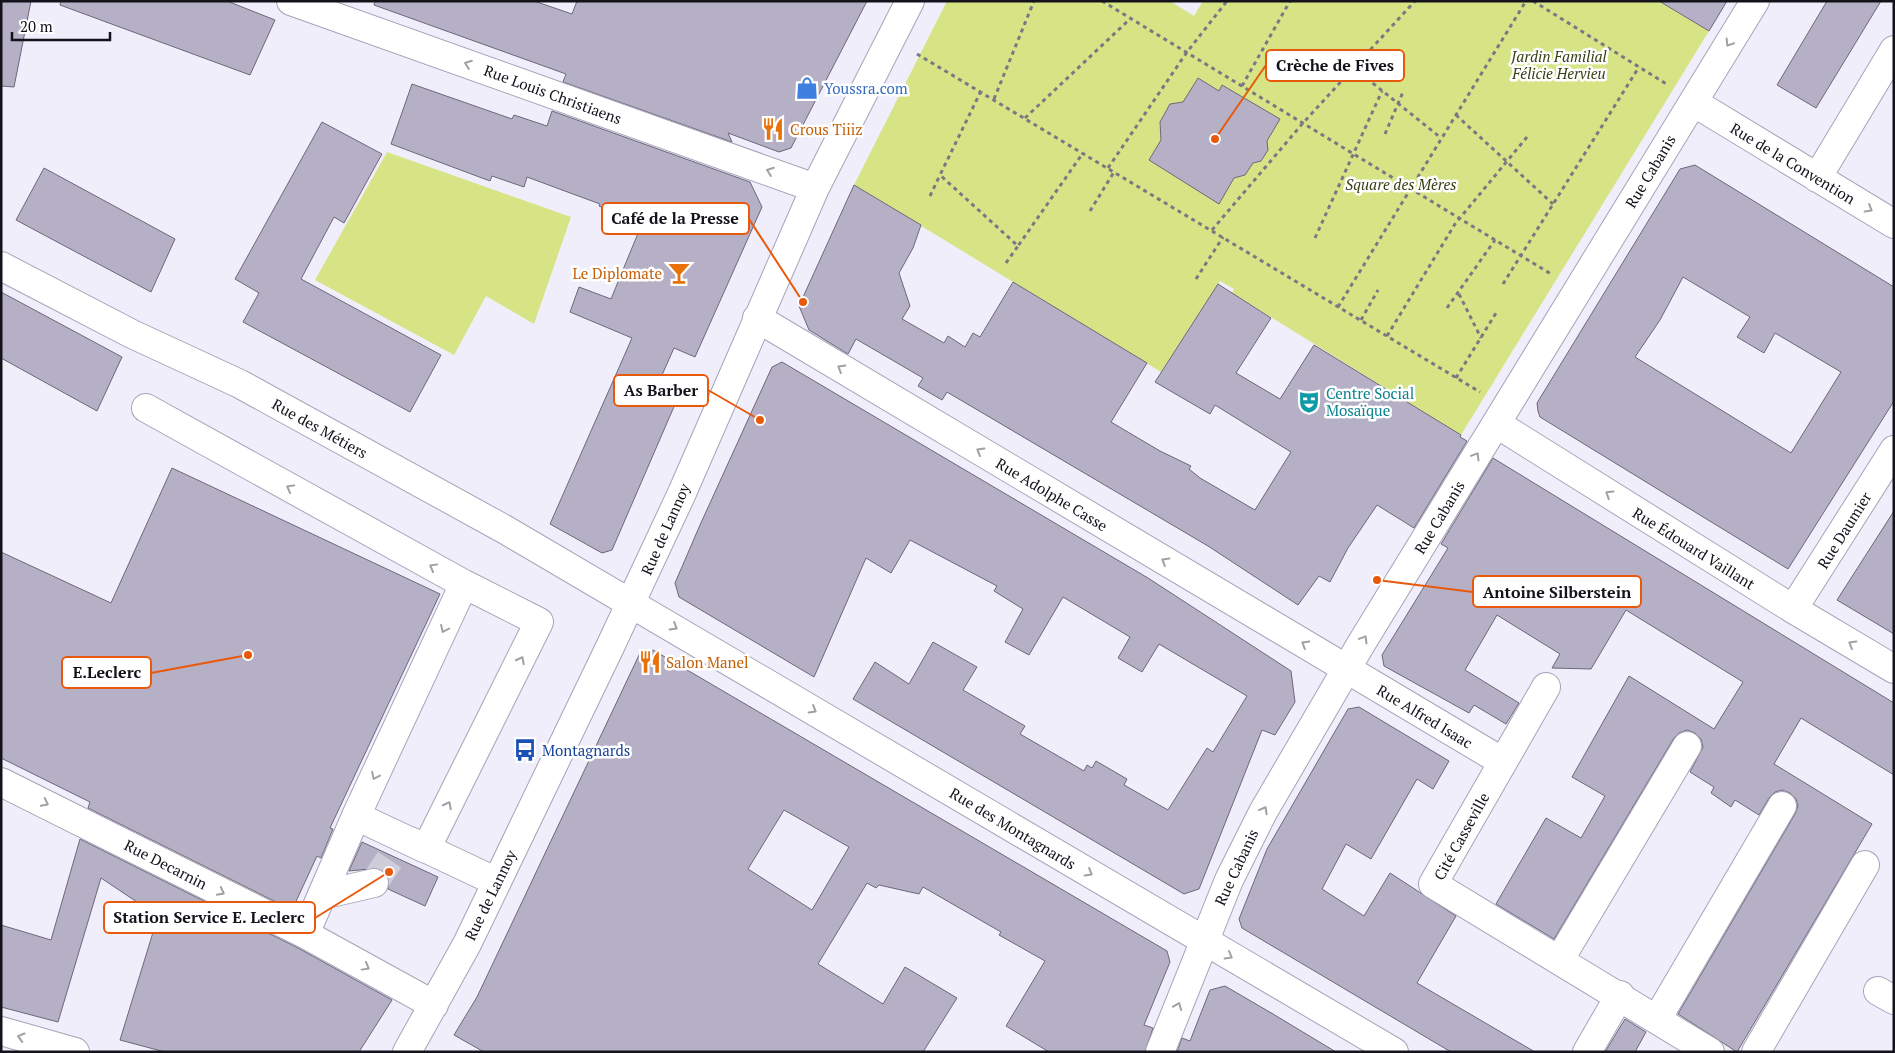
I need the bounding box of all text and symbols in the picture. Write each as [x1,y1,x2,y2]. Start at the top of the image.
scale bar [12,10,110,42]
text: 20 m [20,16,53,36]
one-way arrow [1726,37,1735,46]
park label: Jardin Familial Félicie Hervieu [1510,46,1608,83]
callout: Crèche de Fives [1266,50,1404,81]
text: Crèche de Fives [1276,54,1394,76]
one-way arrow [464,60,473,70]
street label: Rue Louis Christiaens [481,60,625,128]
shop icon: Youssra.com [794,75,820,101]
place label: Youssra.com [824,78,908,98]
restaurant icon: Crous Tiiiz [760,116,786,142]
street label: Rue de la Convention [1727,118,1859,208]
place label: Crous Tiiiz [790,119,863,139]
street label: Rue Cabanis [1620,131,1680,211]
one-way arrow [766,167,775,177]
park label: Square des Mères [1345,174,1457,194]
callout: Café de la Presse [602,203,749,234]
one-way arrow [1864,203,1873,213]
text: Café de la Presse [611,207,739,229]
bar icon: Le Diplomate [666,260,692,286]
place label: Le Diplomate [573,263,662,283]
one-way arrow [837,365,846,375]
callout: As Barber [614,375,708,406]
text: As Barber [624,379,698,401]
place label: Centre Social Mosaïque [1326,383,1414,420]
theatre icon: Centre Social Mosaïque [1296,389,1322,415]
street label: Rue des Métiers [269,394,371,462]
one-way arrow [977,448,986,458]
one-way arrow [1470,452,1480,461]
street label: Rue Adolphe Casse [993,453,1111,535]
street label: Rue Cabanis [1409,477,1469,557]
street label: Rue de Lannoy [636,480,694,578]
one-way arrow [287,484,296,494]
street label: Rue Daumier [1812,488,1876,572]
one-way arrow [1606,491,1615,501]
street label: Rue Édouard Vaillant [1629,502,1759,594]
one-way arrow [1162,558,1171,568]
one-way arrow [429,563,438,573]
callout: Antoine Silberstein [1473,576,1641,607]
text: Antoine Silberstein [1483,581,1632,603]
one-way arrow [668,621,677,631]
one-way arrow [440,623,450,632]
one-way arrow [1358,636,1367,645]
one-way arrow [1301,641,1310,651]
one-way arrow [1848,641,1857,651]
restaurant icon: Salon Manel [637,649,663,675]
place label: Salon Manel [666,652,749,672]
one-way arrow [514,656,524,665]
callout: E.Leclerc [62,657,151,688]
text: E.Leclerc [73,661,142,683]
street label: Rue Alfred Isaac [1373,680,1477,752]
one-way arrow [808,703,817,713]
bus stop icon: Montagnards [512,737,538,763]
place label: Montagnards [542,740,630,760]
one-way arrow [371,771,381,780]
street label: Rue des Montagnards [946,782,1080,874]
street label: Cité Casseville [1429,789,1493,883]
one-way arrow [40,797,49,808]
one-way arrow [442,801,452,810]
one-way arrow [1258,806,1268,815]
street label: Rue Cabanis [1210,825,1262,909]
street label: Rue Decarnin [121,835,211,893]
street label: Rue de Lannoy [460,846,521,943]
one-way arrow [1083,866,1092,876]
one-way arrow [216,886,225,896]
callout: Station Service E. Leclerc [104,902,315,933]
text: Station Service E. Leclerc [113,906,305,928]
one-way arrow [1223,949,1232,959]
one-way arrow [360,961,369,971]
one-way arrow [1173,1003,1183,1011]
one-way arrow [17,1032,26,1042]

